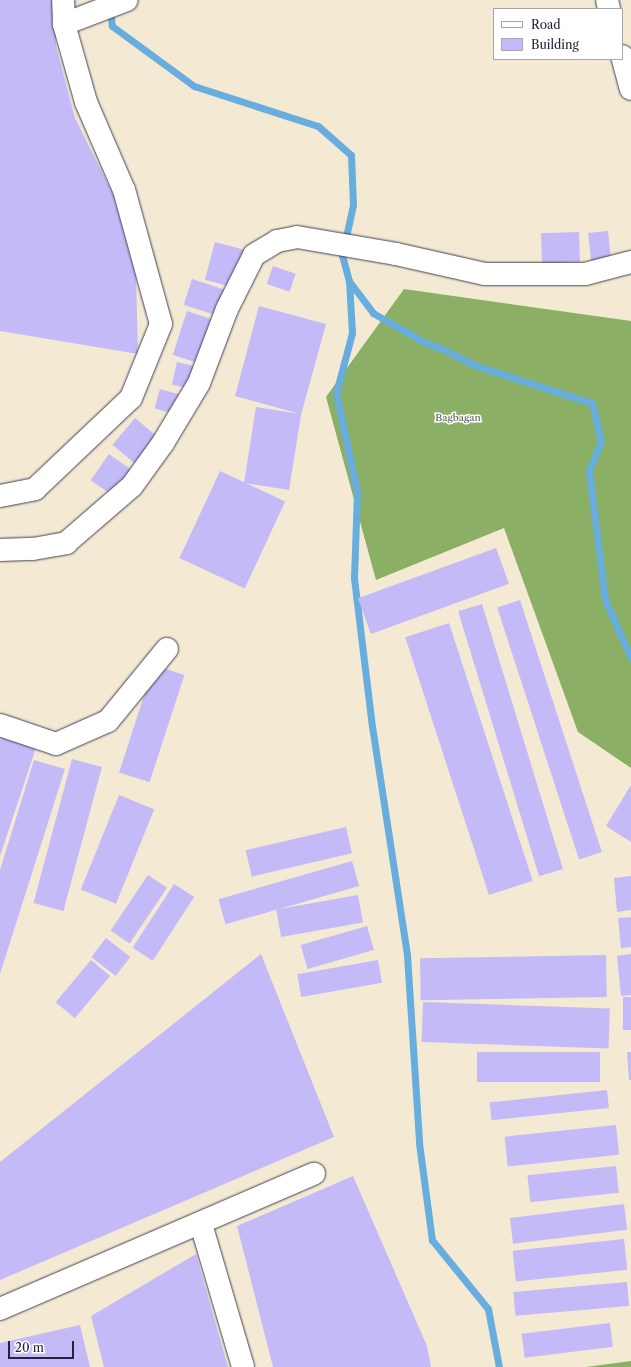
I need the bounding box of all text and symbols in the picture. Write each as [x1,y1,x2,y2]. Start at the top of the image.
legend [493,8,623,60]
text: Road [531,17,561,32]
text: Building [531,37,579,52]
park label: Bagbagan [435,412,481,424]
scale bar [10,1333,76,1359]
text: 20 m [15,1340,44,1355]

